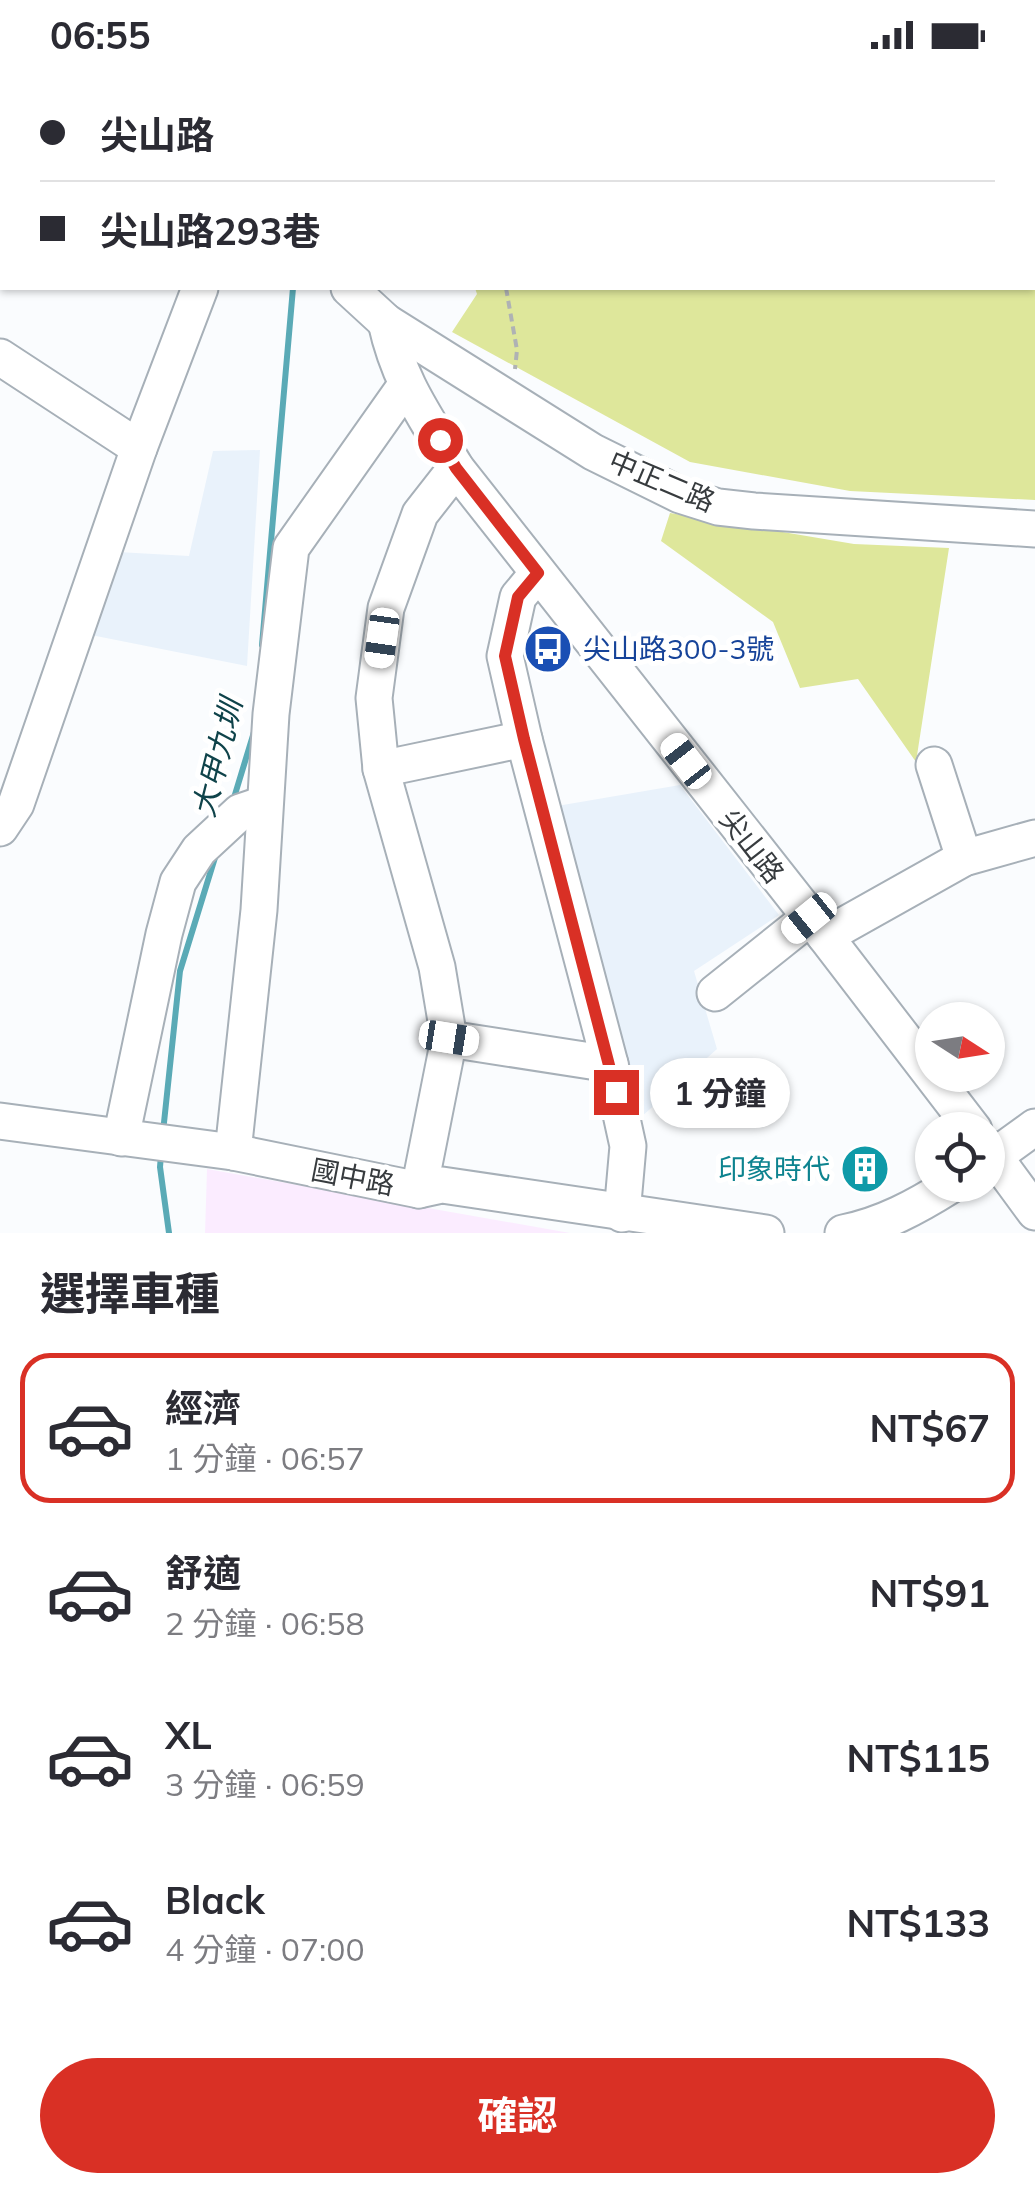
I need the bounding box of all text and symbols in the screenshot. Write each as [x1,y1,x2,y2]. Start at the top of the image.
text: 06:55 [50,11,151,59]
text: 尖山路 [100,111,214,159]
text: 尖山路293巷 [100,207,320,255]
route start [418,418,463,463]
street label: 中正二路 [604,443,721,519]
car [363,606,401,670]
bus stop icon: 尖山路300-3號 [522,623,574,675]
place label: 尖山路300-3號 [583,631,774,666]
water label: 大甲九圳 [184,691,251,821]
car [656,728,716,794]
street label: 尖山路 [713,802,792,890]
car [776,887,842,949]
north arrow [915,1002,1005,1092]
map controls [915,1002,1005,1202]
car [417,1018,481,1058]
callout: 1 分鐘 [651,1057,791,1127]
route end [594,1070,639,1115]
text: 1 分鐘 [674,1073,766,1113]
button: locate [915,1112,1005,1202]
building icon: 印象時代 [839,1143,891,1195]
street label: 國中路 [309,1151,398,1202]
place label: 印象時代 [718,1151,830,1186]
text: 選擇車種 [40,1265,220,1321]
icon: car [45,1383,135,1473]
text: 經濟 [165,1384,241,1432]
text: NT$67 [869,1404,990,1452]
text: 1 分鐘 · 06:57 [165,1438,365,1478]
icon: car [45,1548,135,1638]
text: 舒適 [165,1549,241,1597]
text: NT$91 [869,1569,990,1617]
text: 2 分鐘 · 06:58 [165,1603,365,1643]
text: XL [165,1711,212,1759]
icon: car [45,1713,135,1803]
text: NT$115 [847,1734,990,1782]
text: 3 分鐘 · 06:59 [165,1764,365,1804]
text: Black [165,1876,265,1924]
icon: car [45,1878,135,1968]
text: NT$133 [847,1899,990,1947]
text: 4 分鐘 · 07:00 [165,1929,365,1969]
button: 確認 [40,2058,995,2173]

